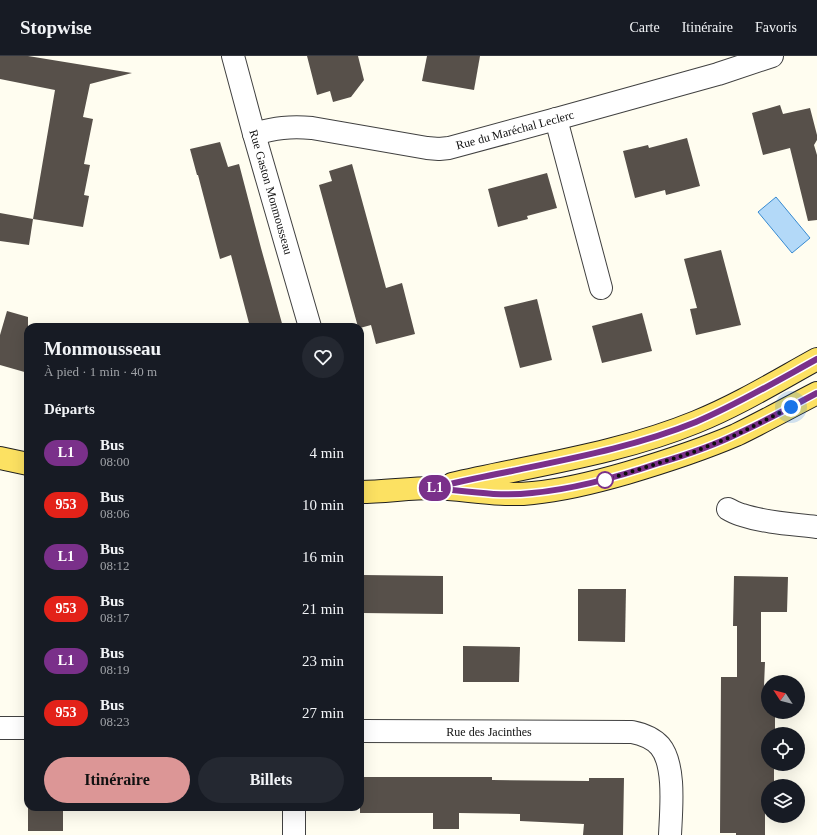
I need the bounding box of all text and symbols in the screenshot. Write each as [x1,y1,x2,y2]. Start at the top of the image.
text: Stopwise [20,17,92,38]
text: Carte [629,20,660,35]
text: Itinéraire [682,20,733,35]
text: Favoris [755,20,797,35]
street label: Rue du Maréchal Leclerc [454,108,576,152]
street label: Rue Gaston Monmousseau [246,128,296,256]
button: heart [302,336,344,378]
text: Monmousseau [44,338,161,359]
text: À pied · 1 min · 40 m [44,364,157,379]
your location [781,397,801,417]
text: Départs [44,401,95,417]
text: Bus [100,437,124,453]
text: L1 [58,445,74,460]
text: 4 min [309,445,344,461]
text: 08:00 [100,454,130,469]
unlabelled marker [596,471,614,489]
line badge: L1 [417,475,453,501]
text: L1 [427,480,443,495]
text: Bus [100,489,124,505]
text: 953 [56,497,77,512]
text: 10 min [302,497,344,513]
text: 08:06 [100,506,130,521]
text: Bus [100,541,124,557]
text: L1 [58,549,74,564]
text: 16 min [302,549,344,565]
text: 08:12 [100,558,130,573]
text: Bus [100,593,124,609]
text: 953 [56,601,77,616]
text: 21 min [302,601,344,617]
text: 08:17 [100,610,130,625]
text: Bus [100,645,124,661]
text: L1 [58,653,74,668]
text: 23 min [302,653,344,669]
text: 08:19 [100,662,130,677]
north arrow [761,675,805,719]
map controls [761,675,805,823]
text: Bus [100,697,124,713]
text: 953 [56,705,77,720]
text: 27 min [302,705,344,721]
text: 08:23 [100,714,130,729]
street label: Rue des Jacinthes [446,725,532,739]
button: locate [761,727,805,771]
button: Itinéraire [44,757,190,803]
button: Billets [198,757,344,803]
button: layers [761,779,805,823]

